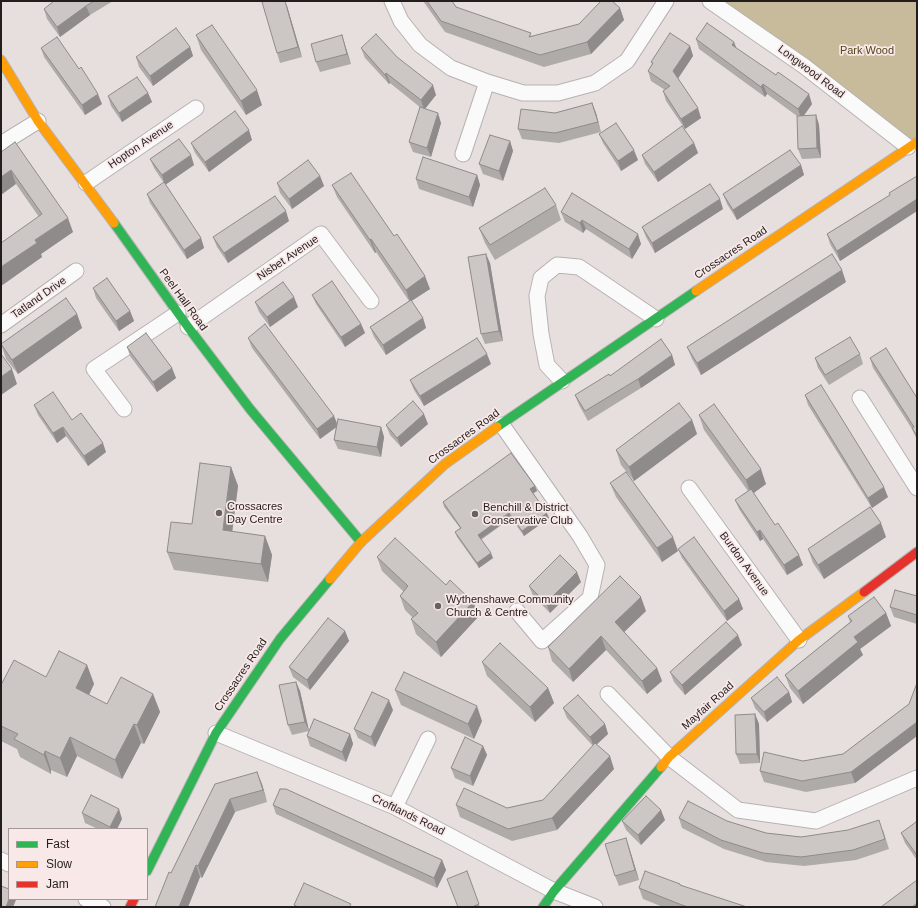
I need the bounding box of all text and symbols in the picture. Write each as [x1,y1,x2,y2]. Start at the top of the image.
street label: Longwood Road [775,43,847,101]
park label: Park Wood [840,44,894,58]
street label: Hopton Avenue [106,118,176,172]
street label: Crossacres Road [692,224,770,282]
street label: Nisbet Avenue [255,233,321,283]
street label: Peel Hall Road [156,266,210,334]
street label: Tatland Drive [9,274,69,322]
street label: Crossacres Road [426,407,502,467]
place label: Crossacres Day Centre [227,500,283,526]
place label: Benchill & District Conservative Club [483,501,573,527]
marker: Crossacres Day Centre [214,508,224,518]
marker: Benchill & District Conservative Club [470,509,480,519]
street label: Burdon Avenue [716,530,772,598]
place label: Wythenshawe Community Church & Centre [446,593,574,619]
marker: Wythenshawe Community Church & Centre [433,601,443,611]
street label: Crossacres Road [212,636,270,714]
street label: Mayfair Road [679,679,737,733]
street label: Croftlands Road [369,792,447,838]
legend [8,828,148,900]
text: Fast [46,837,69,851]
text: Slow [46,857,72,871]
text: Jam [46,877,69,891]

